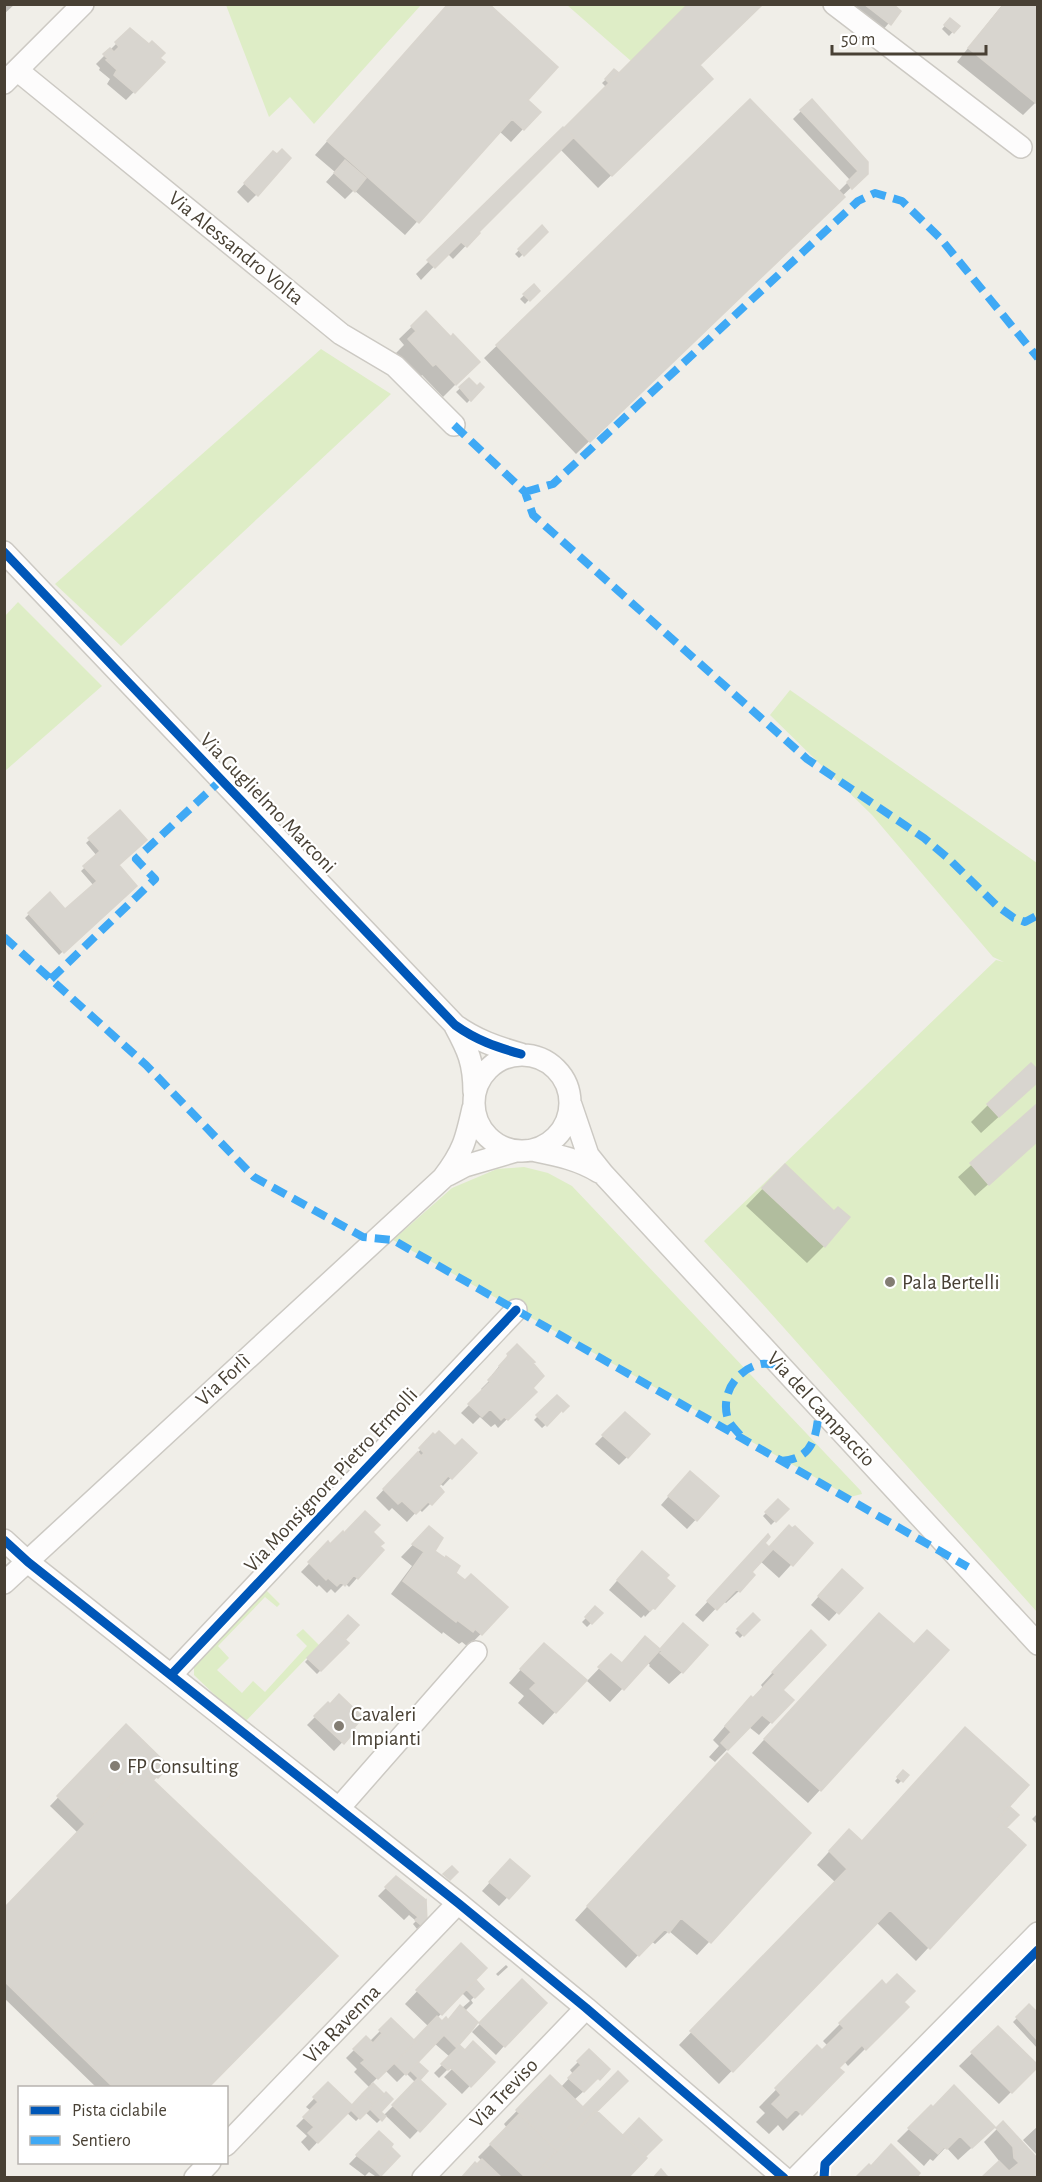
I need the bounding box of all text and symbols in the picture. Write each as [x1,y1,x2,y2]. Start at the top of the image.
scale bar [832,18,986,56]
text: 50 m [841,31,875,49]
street label: Via Alessandro Volta [164,187,308,309]
street label: Via Guglielmo Marconi [196,729,340,877]
place label: Pala Bertelli [902,1272,1000,1293]
marker: Pala Bertelli [883,1275,897,1289]
street label: Via del Campaccio [763,1348,879,1470]
street label: Via Forlì [192,1350,254,1410]
street label: Via Monsignore Pietro Ermolli [240,1384,422,1576]
place label: Cavaleri Impianti [351,1704,421,1749]
marker: Cavaleri Impianti [332,1719,346,1733]
place label: FP Consulting [127,1756,239,1777]
marker: FP Consulting [108,1759,122,1773]
street label: Via Ravenna [300,1980,385,2067]
street label: Via Treviso [466,2054,542,2132]
legend [18,2086,228,2164]
text: Pista ciclabile [72,2102,167,2120]
text: Sentiero [72,2132,131,2150]

